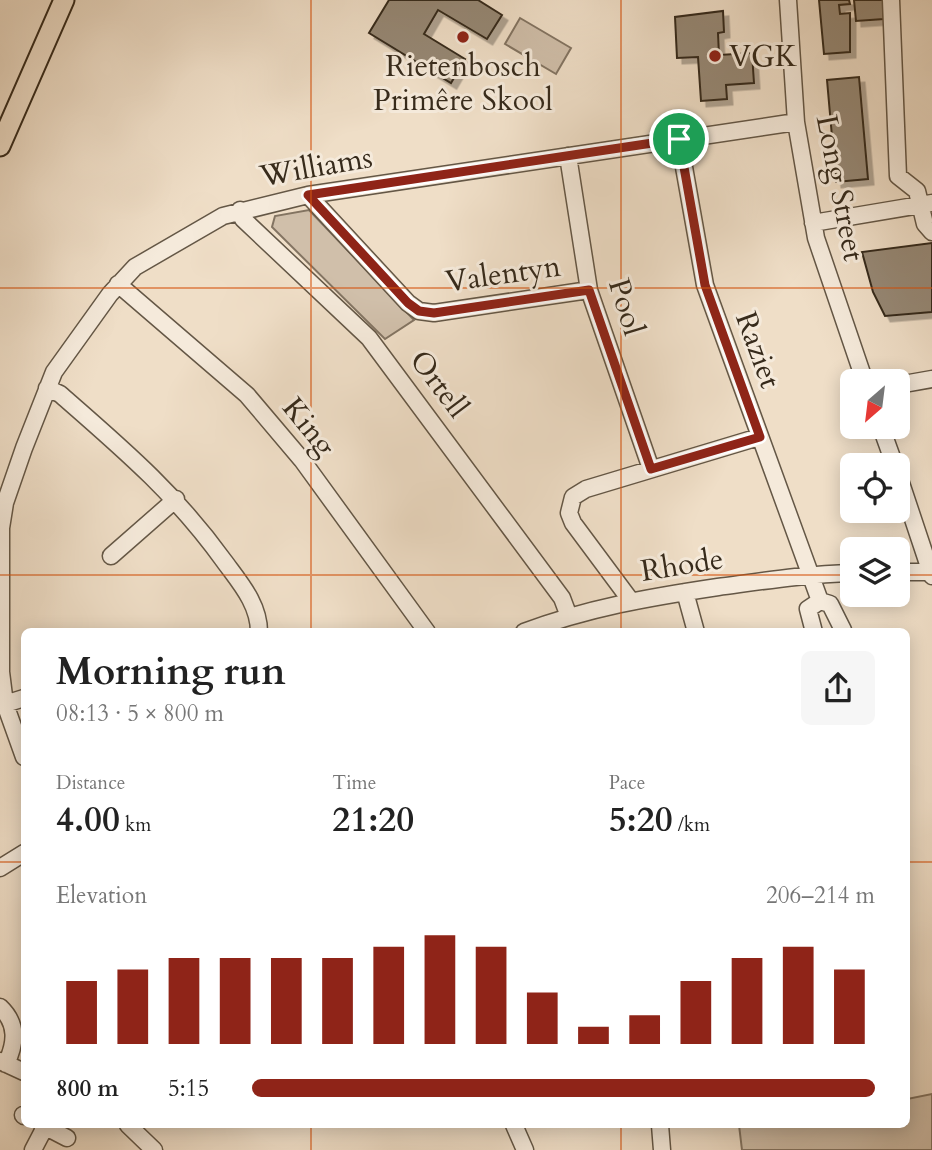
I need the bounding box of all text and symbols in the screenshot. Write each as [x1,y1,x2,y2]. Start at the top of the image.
marker: Rietenbosch Primêre Skool [455,29,471,45]
place label: VGK [729,36,798,77]
place label: Rietenbosch Primêre Skool [373,46,553,121]
marker: VGK [707,48,723,64]
pin [649,109,709,169]
street label: Long Street [806,111,874,265]
icon: arrive [660,120,698,158]
street label: Williams [255,137,376,197]
street label: Valentyn [443,246,563,302]
street label: Pool [598,273,654,341]
street label: Raziet [725,306,791,394]
street label: Ortell [400,342,478,427]
north arrow [840,369,910,439]
map controls [840,369,910,607]
street label: King [273,389,345,465]
button: locate [840,453,910,523]
button: layers [840,537,910,607]
street label: Rhode [638,538,726,592]
text: Morning run [56,646,286,698]
button: share [801,651,875,725]
text: 08:13 · 5 × 800 m [56,698,224,729]
text: Distance [56,770,125,796]
text: Time [332,770,376,796]
text: Pace [609,770,645,796]
text: 4.00 [56,796,120,844]
text: 21:20 [332,796,414,844]
text: 5:20 [609,796,673,844]
text: km [120,812,151,838]
text: /km [673,812,710,838]
text: Elevation [56,880,147,911]
text: 206–214 m [766,880,875,911]
text: 800 m [56,1073,119,1104]
text: 5:15 [168,1073,209,1104]

